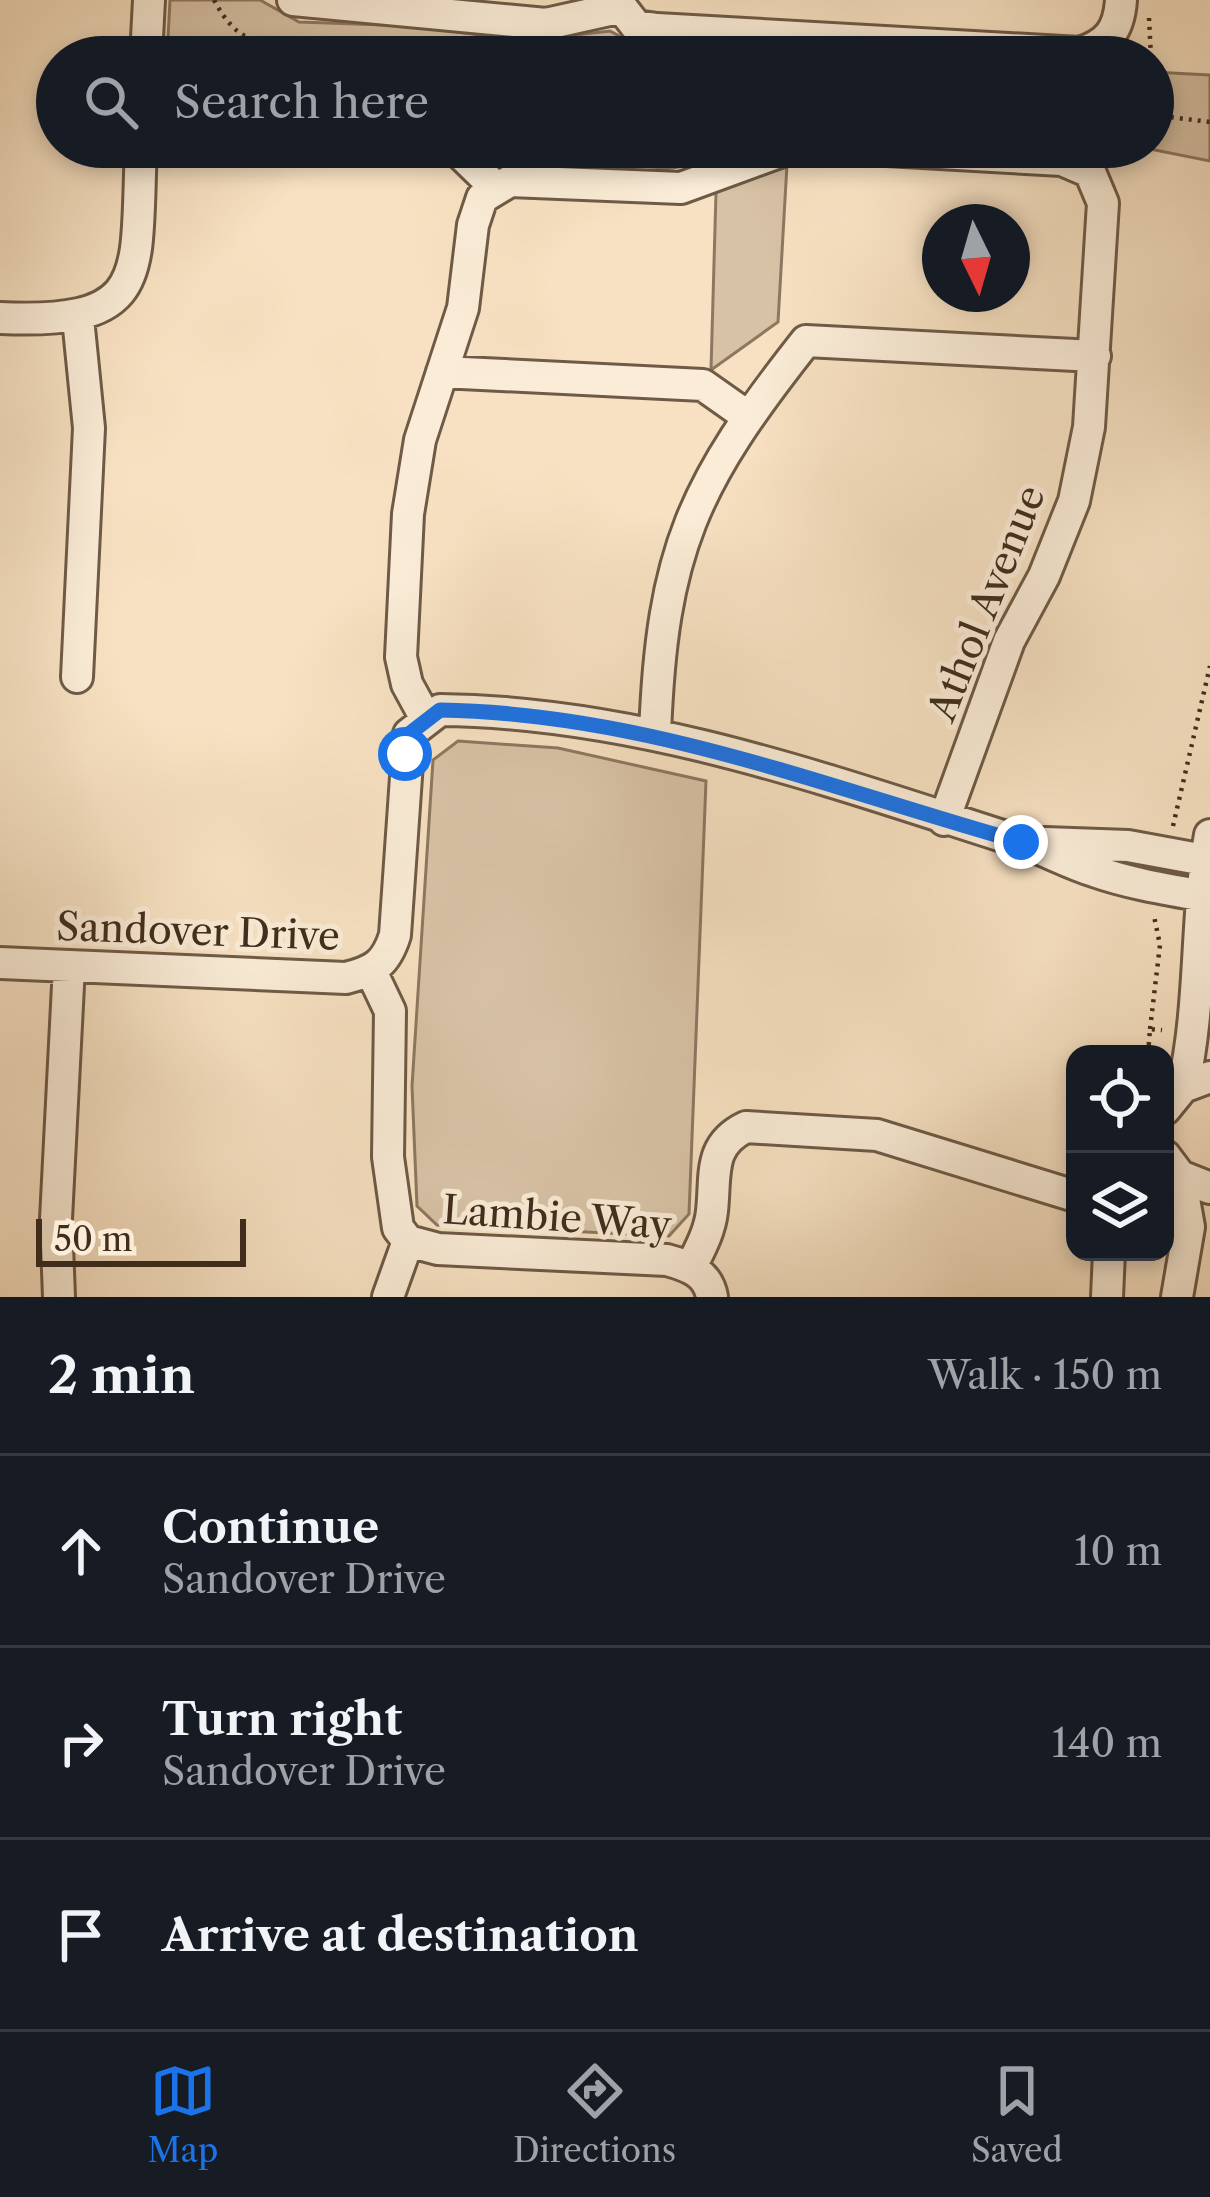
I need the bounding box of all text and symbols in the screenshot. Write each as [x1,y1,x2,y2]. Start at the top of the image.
search box [36,36,1174,168]
icon: search [78,69,144,135]
text: Search here [174,74,429,130]
north arrow [922,204,1030,312]
street label: Athol Avenue [917,478,1055,729]
route start [378,727,432,781]
route end [994,815,1048,869]
street label: Sandover Drive [55,902,341,960]
map controls [1066,1045,1174,1261]
button: locate [1066,1045,1174,1153]
button: layers [1066,1153,1174,1261]
street label: Lambie Way [441,1185,673,1249]
scale bar [36,1213,246,1266]
text: 50 m [54,1219,132,1260]
text: 2 min [48,1344,195,1406]
text: Walk · 150 m [928,1351,1162,1399]
text: Continue [162,1499,379,1555]
icon: ahead [48,1518,114,1584]
text: 10 m [1074,1527,1162,1575]
text: Sandover Drive [162,1555,446,1603]
text: Turn right [162,1691,402,1747]
icon: right [48,1710,114,1776]
text: 140 m [1052,1719,1162,1767]
text: Sandover Drive [162,1747,446,1795]
icon: arrive [48,1902,114,1968]
text: Arrive at destination [162,1907,639,1963]
tab: Map [147,2058,218,2171]
tab: Directions [513,2058,676,2171]
tab: Saved [971,2058,1063,2171]

